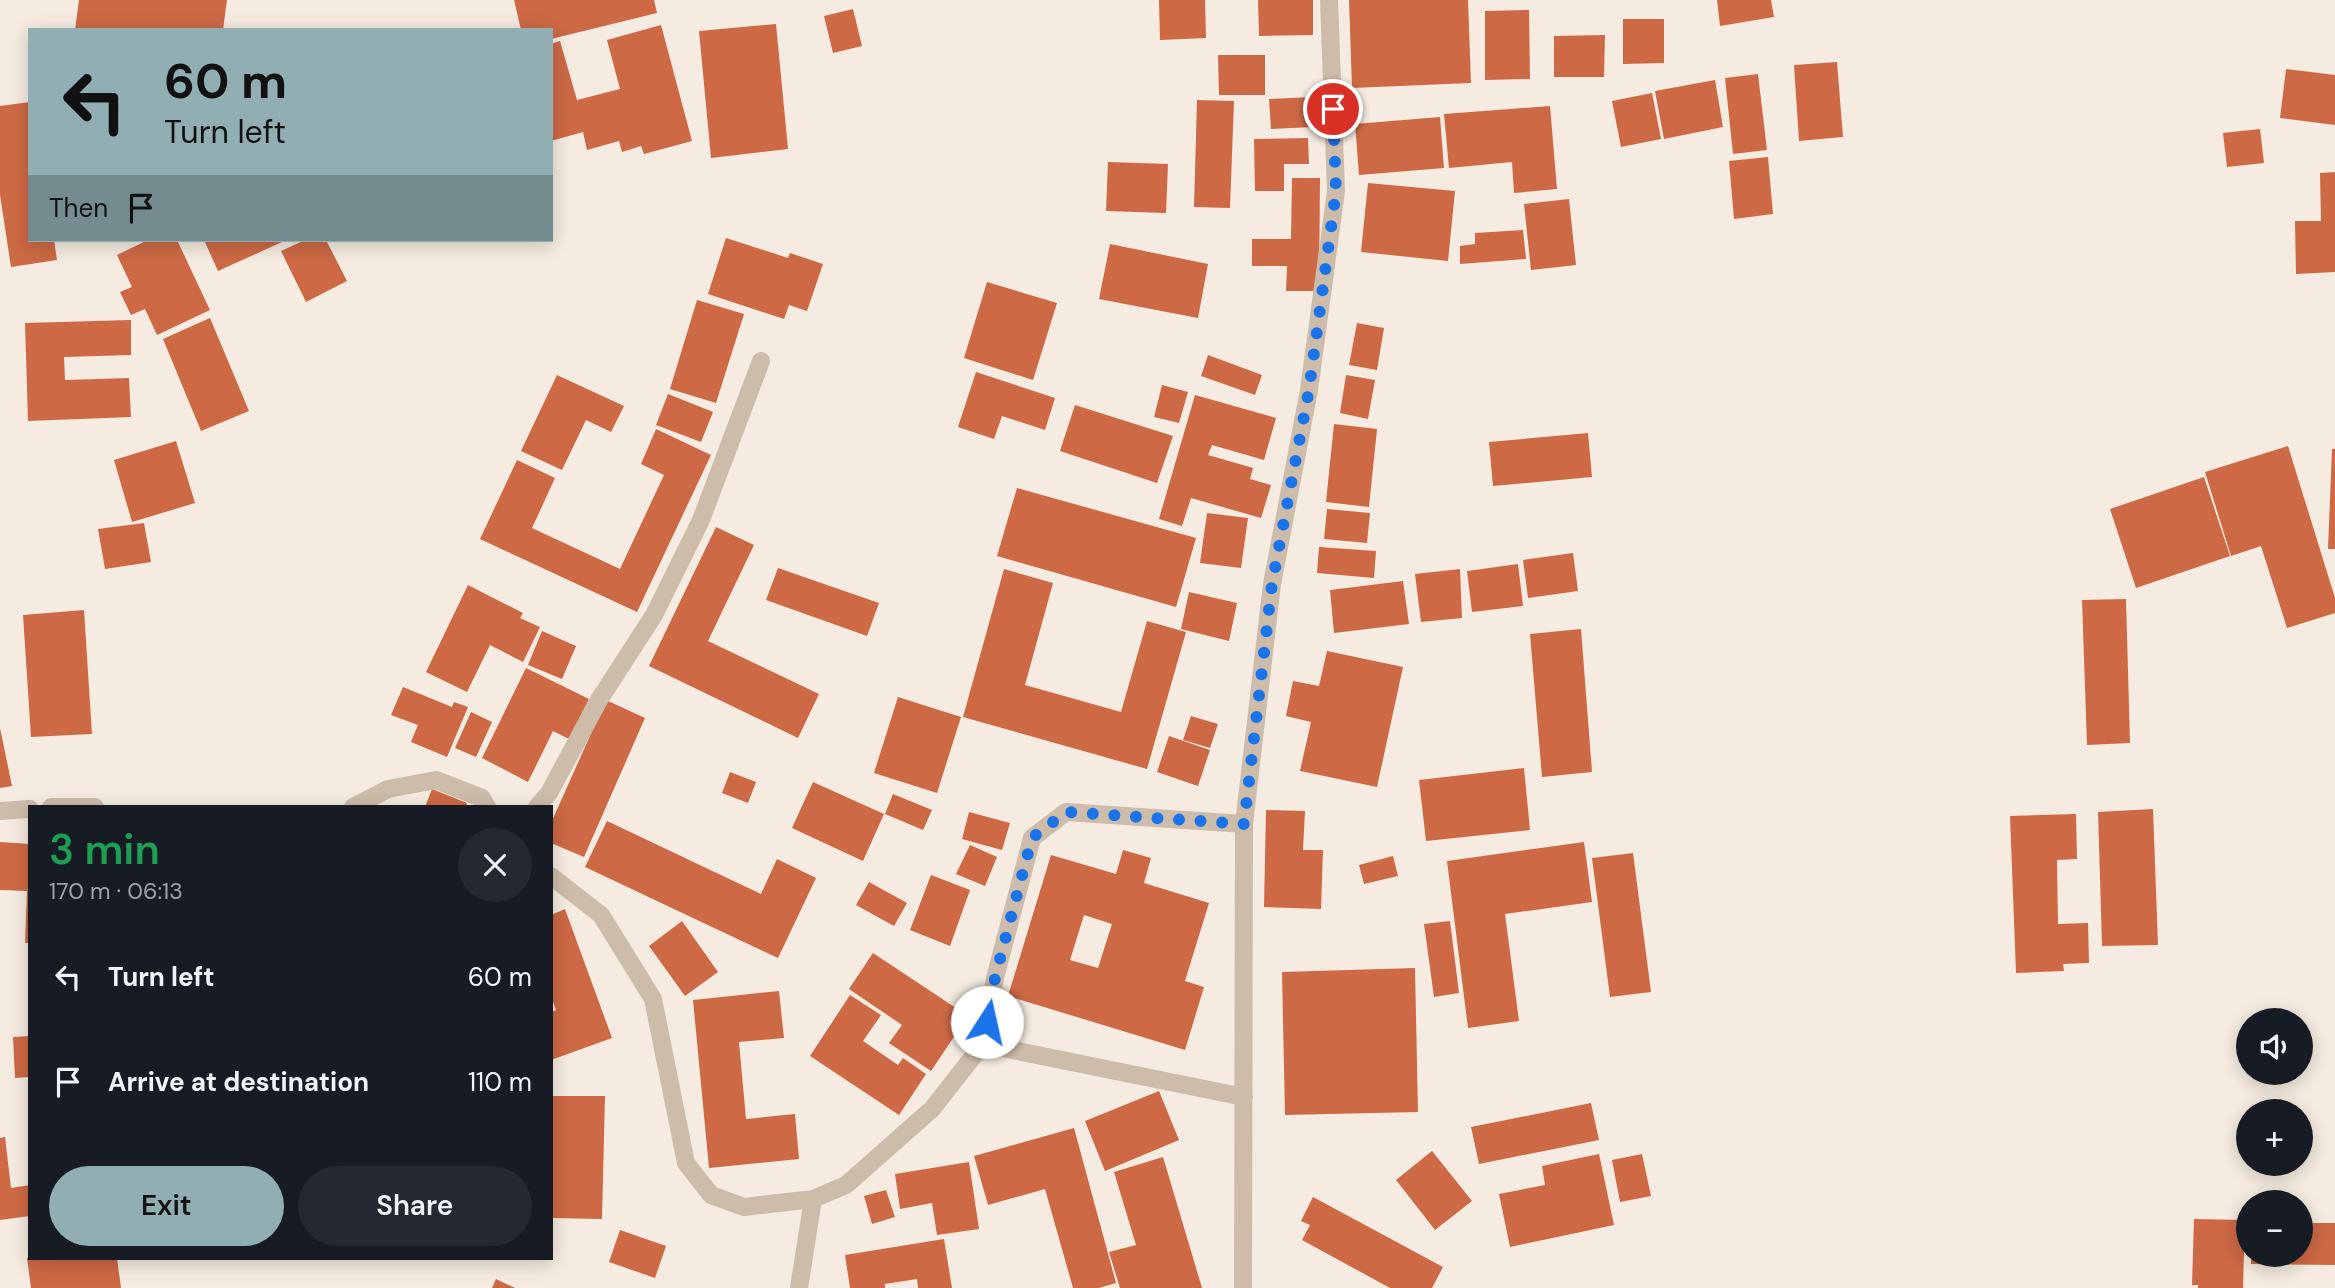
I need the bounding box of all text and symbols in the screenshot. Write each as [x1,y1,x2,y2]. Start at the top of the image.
text: 60 m [164,49,287,113]
icon: left [49,56,140,147]
pin [1303,79,1363,139]
icon: arrive [1314,90,1352,128]
text: Turn left [164,111,286,153]
icon: arrive [122,189,160,227]
text: Then [49,191,108,225]
text: 3 min [49,822,160,877]
button: close [458,828,532,902]
text: 170 m · 06:13 [49,876,183,906]
icon: left [49,958,87,996]
text: Turn left [108,960,215,994]
text: 60 m [468,960,532,994]
position arrow [950,985,1024,1059]
map controls [2236,1008,2313,1267]
button: sound [2236,1008,2313,1085]
icon: arrive [49,1063,87,1101]
text: Arrive at destination [108,1065,369,1099]
text: 110 m [468,1065,532,1099]
button: + [2236,1099,2313,1176]
button: Exit [49,1166,284,1246]
button: Share [298,1166,532,1246]
button: − [2236,1190,2313,1267]

